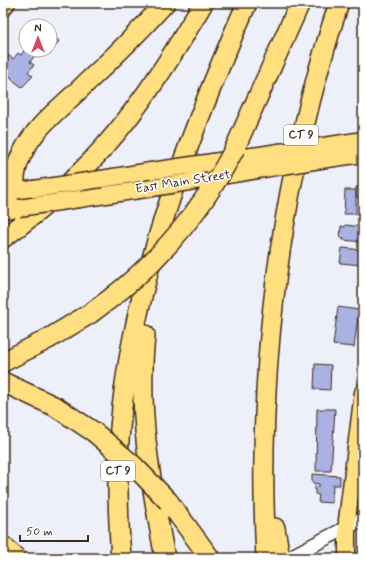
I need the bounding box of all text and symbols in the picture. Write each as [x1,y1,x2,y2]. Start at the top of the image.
north arrow [18,18,58,58]
text: N [34,22,42,36]
road number: CT 9 [284,125,318,145]
street label: East Main Street [134,166,232,198]
road number: CT 9 [101,461,135,481]
scale bar [20,517,88,543]
text: 50 m [26,524,53,540]

